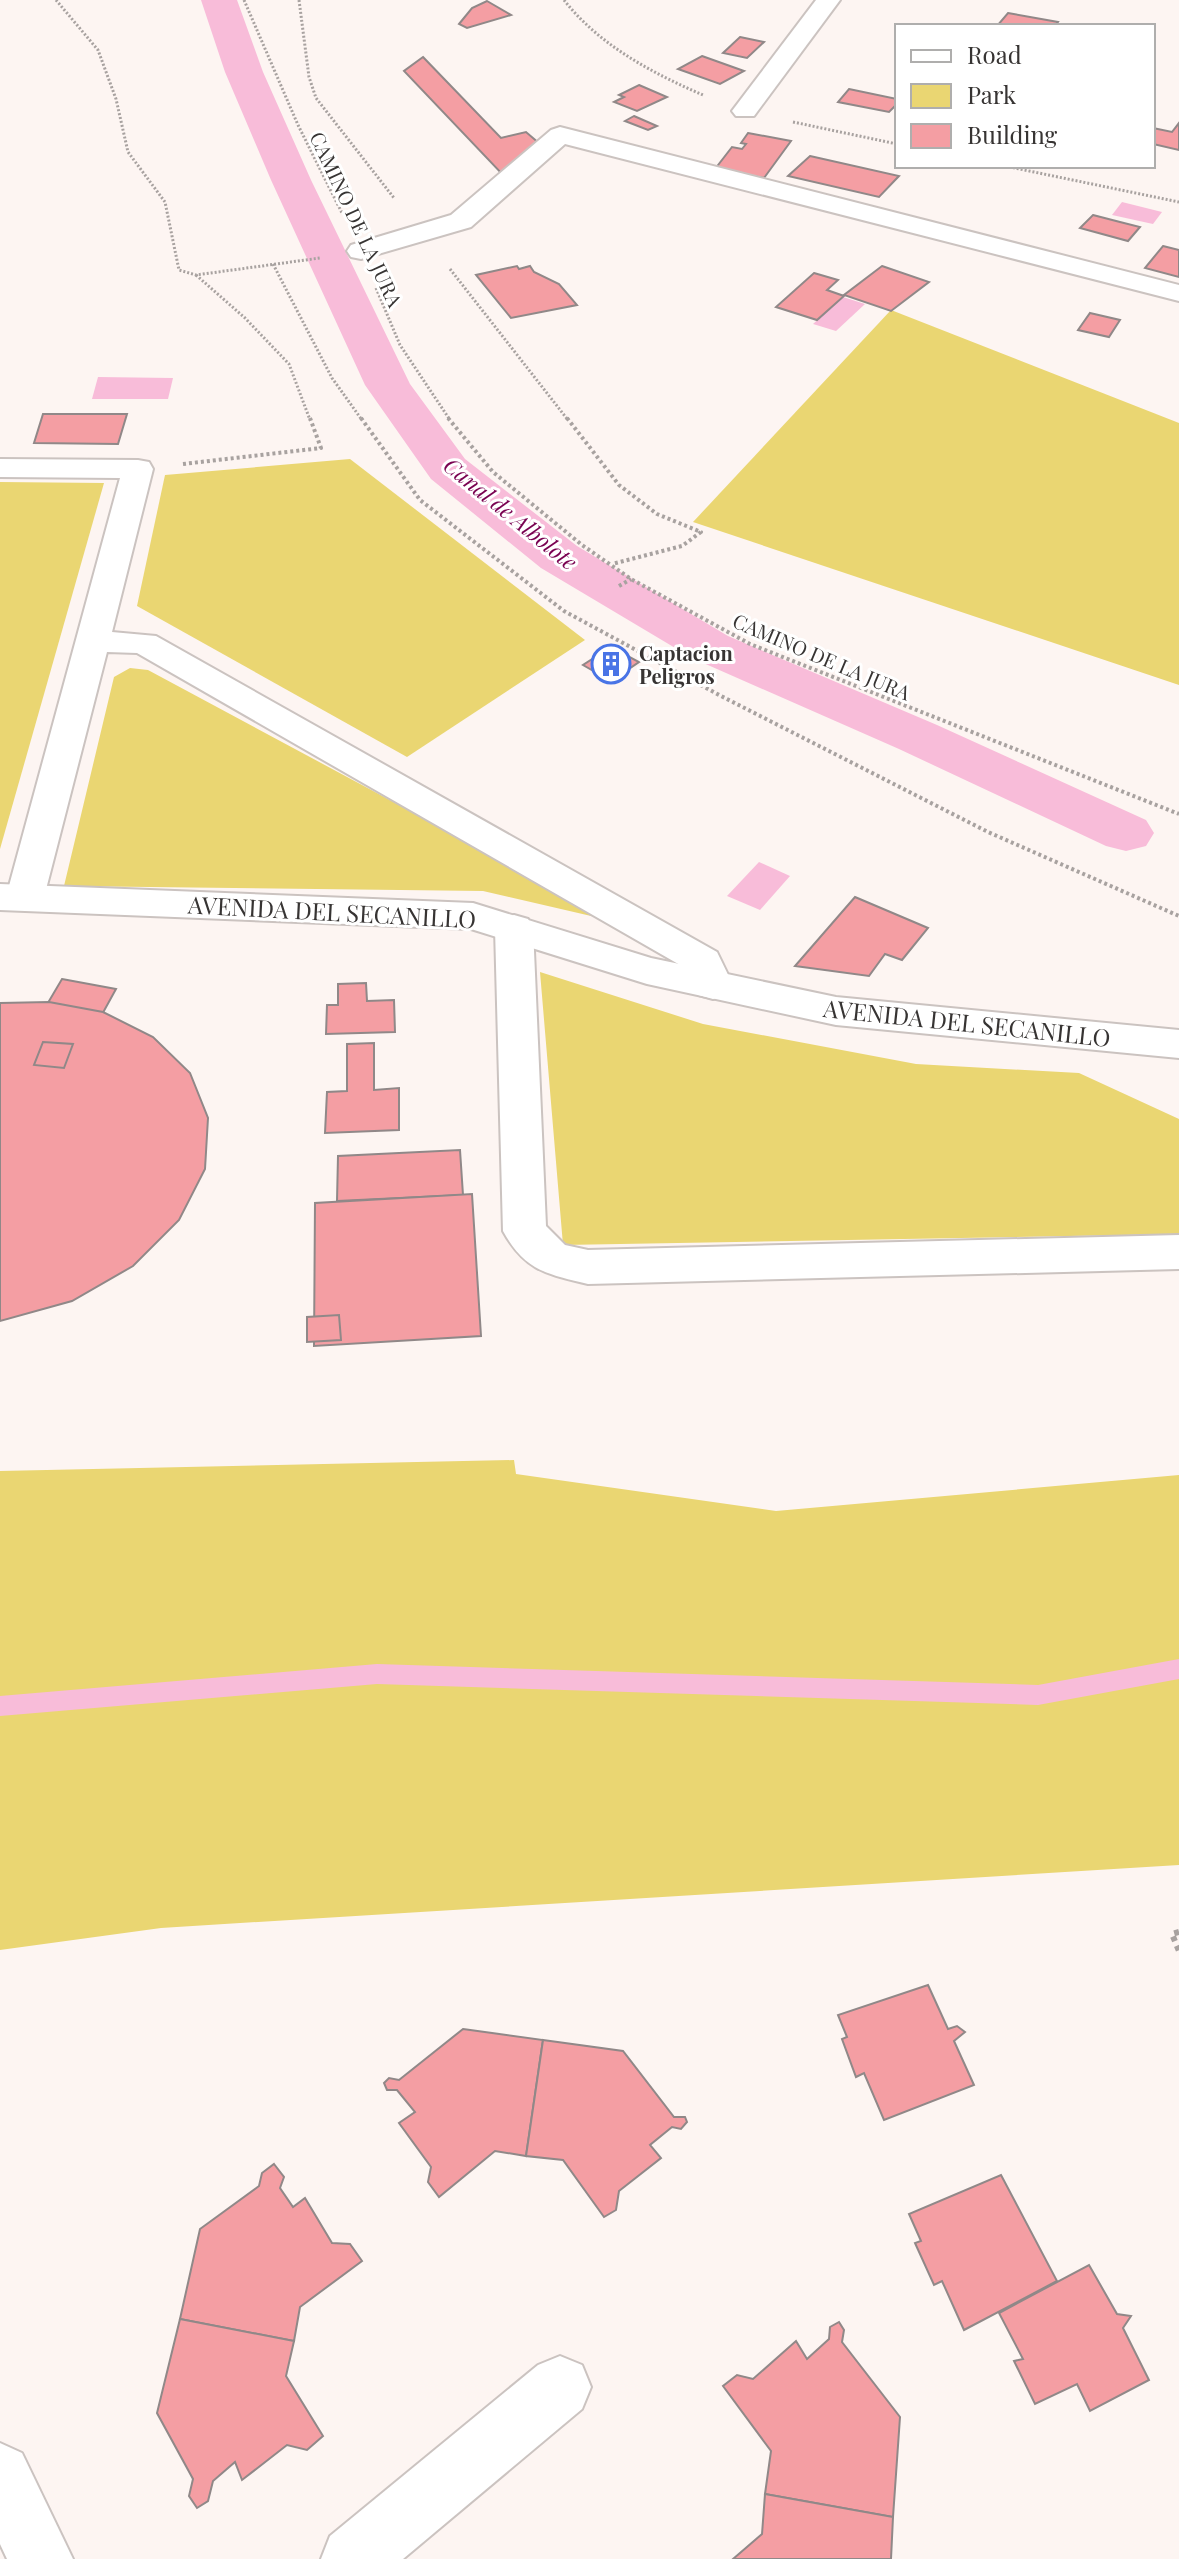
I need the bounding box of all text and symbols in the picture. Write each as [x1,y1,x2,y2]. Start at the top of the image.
legend [895,24,1155,168]
text: Road [967,38,1022,70]
text: Park [967,78,1017,110]
text: Building [967,118,1058,150]
street label: CAMINO DE LA JURA [305,127,410,311]
water label: Canal de Albolote [438,450,584,577]
street label: CAMINO DE LA JURA [729,606,915,706]
place label: Captacion Peligros [639,639,733,689]
building icon: Captacion Peligros [590,643,632,685]
street label: AVENIDA DEL SECANILLO [186,887,477,935]
street label: AVENIDA DEL SECANILLO [821,991,1112,1053]

